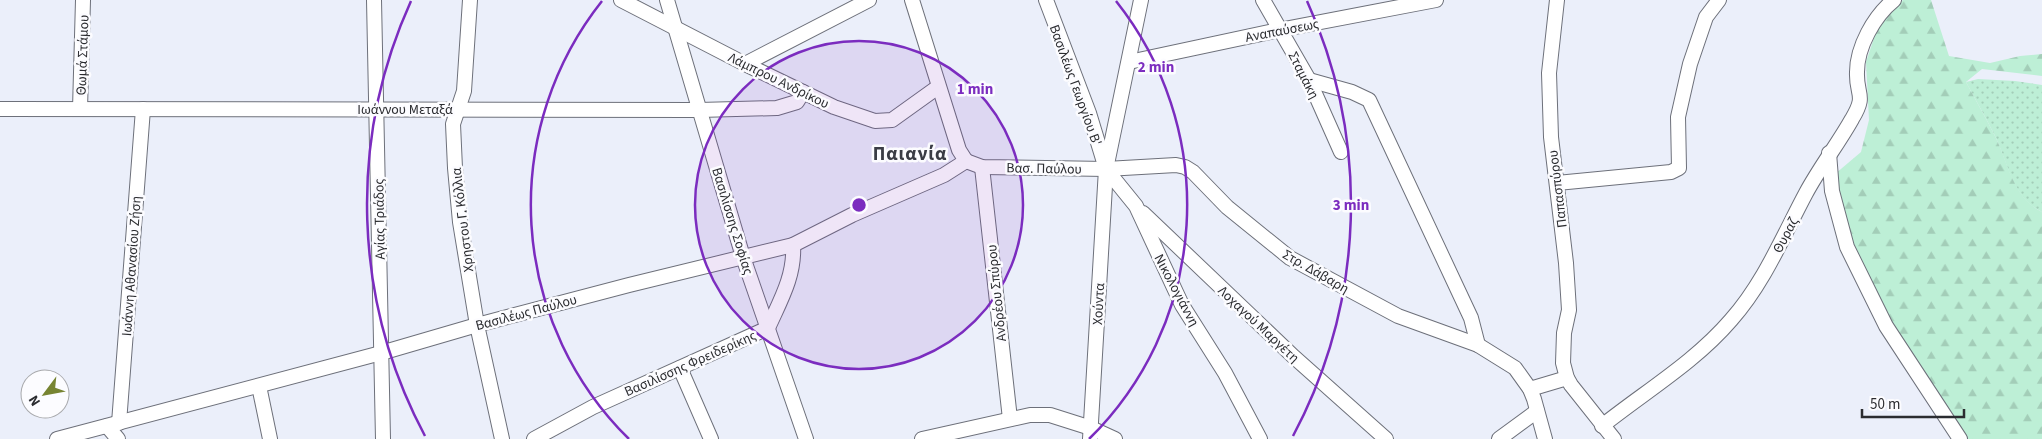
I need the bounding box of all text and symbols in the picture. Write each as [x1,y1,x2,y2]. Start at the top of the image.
street label: Θωμά Στάμου [72,14,94,96]
street label: Αναπαύσεως [1244,14,1321,48]
street label: Βασιλέως Γεωργίου Β' [1044,22,1106,149]
street label: Λάμπρου Ανδρίκου [725,48,832,114]
street label: Σταμάκη [1283,48,1324,103]
text: 2 min [1138,57,1174,78]
text: 1 min [957,79,993,100]
street label: Ιωάννου Μεταξά [357,100,453,120]
district label: Παιανία [873,141,947,168]
street label: Παπασπύρου [1543,149,1573,229]
street label: Βασ. Παύλου [1006,158,1082,180]
street label: Βασιλίσσης Σοφίας [706,165,758,277]
street label: Χρηστου Γ. Κόλλια [447,166,479,273]
street label: Αγίας Τριάδος [369,178,391,260]
street label: Ιωάννη Αθανασίου Ζήση [117,195,147,337]
text: 3 min [1333,195,1369,216]
centre of rings [850,196,868,214]
street label: Θυραζ [1768,214,1804,257]
street label: Ανδρέου Σπύρου [982,243,1012,342]
street label: Στρ. Δάβαρη [1279,245,1352,299]
street label: Νικολογιάννη [1149,251,1204,330]
street label: Χούντα [1088,282,1110,326]
street label: Λοχαγού Μαργέτη [1213,282,1304,368]
street label: Βασιλέως Παύλου [473,290,579,336]
street label: Βασιλίσσης Φρειδερίκης [621,326,760,402]
north arrow [20,369,70,419]
scale bar [1862,386,1964,418]
text: N [24,391,46,410]
text: 50 m [1870,394,1900,415]

